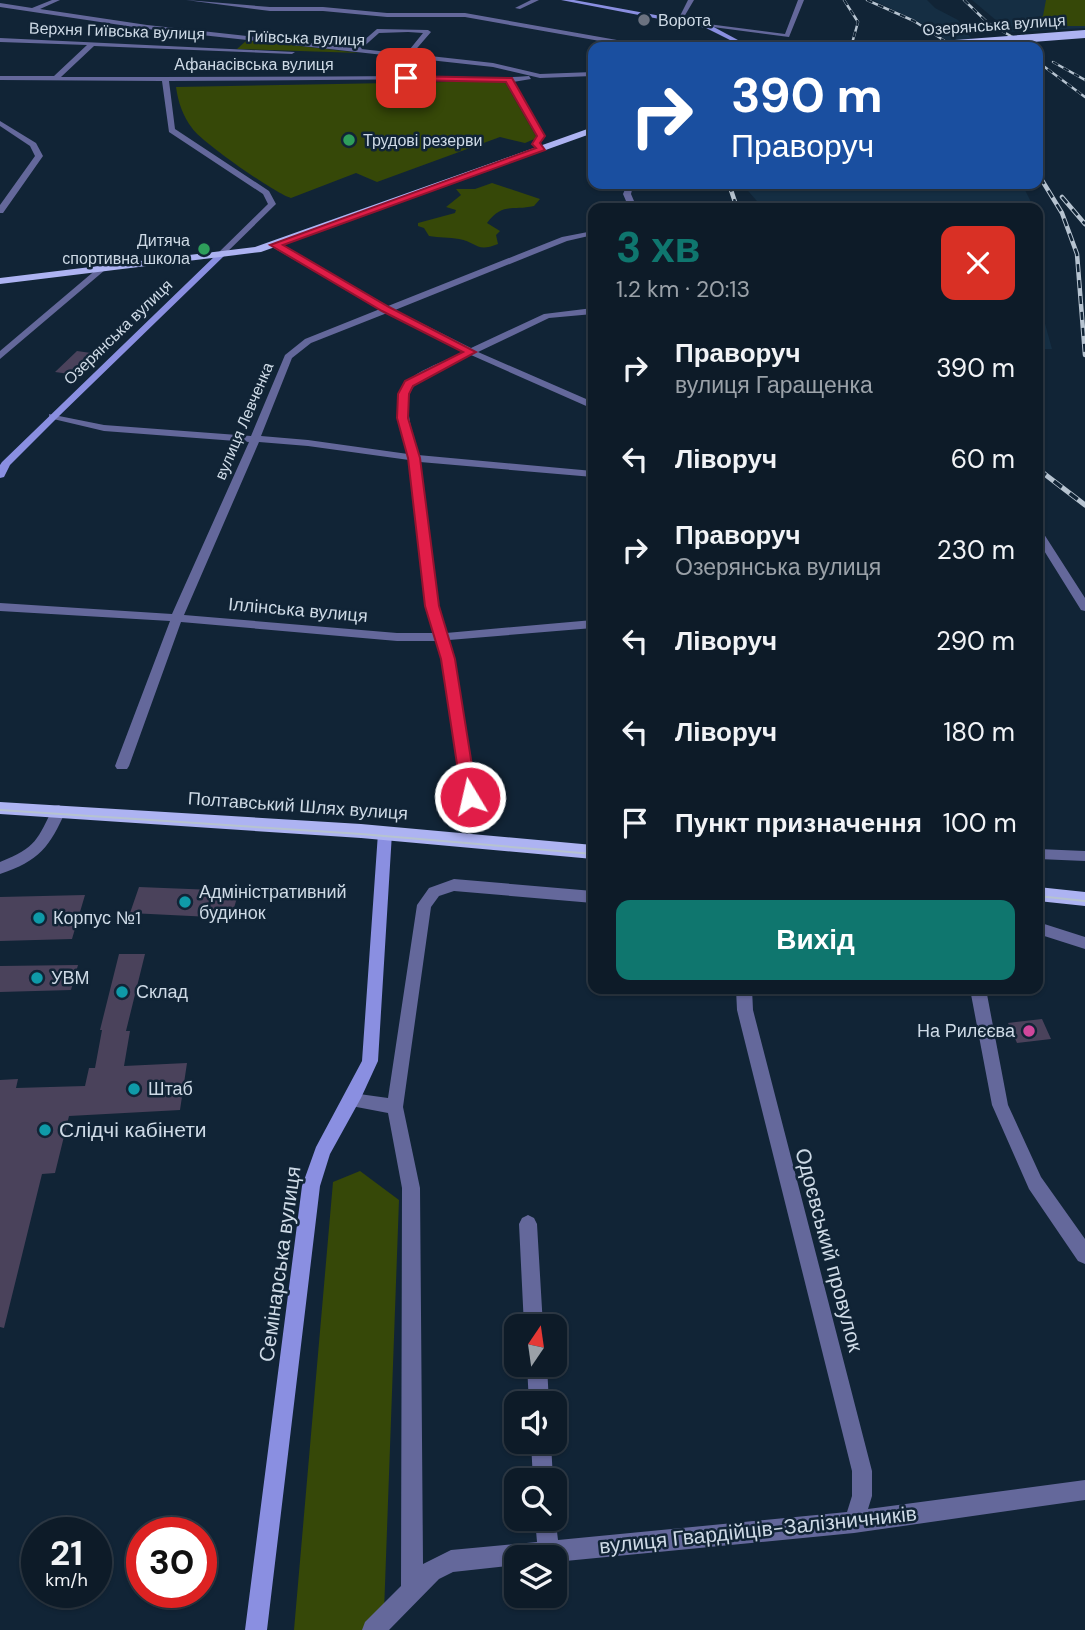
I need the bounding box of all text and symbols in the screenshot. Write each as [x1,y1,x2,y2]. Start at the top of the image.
place label: Ворота [658,10,711,31]
street label: Озерянська вулиця [922,10,1066,40]
marker: Ворота [636,12,652,28]
street label: Верхня Гиївська вулиця [29,17,205,45]
street label: Гиївська вулиця [247,25,365,51]
pin [376,48,436,108]
street label: Афанасівська вулиця [174,54,334,75]
icon: arrive [387,59,425,97]
text: 390 m [731,63,883,127]
icon: right [616,70,707,161]
text: Праворуч [731,125,874,167]
place label: Трудові резерви [363,130,482,151]
marker: Трудові резерви [341,132,357,148]
text: 3 хв [616,220,700,275]
button: close [941,226,1015,300]
place label: Дитяча спортивна школа [62,230,190,269]
marker: Дитяча спортивна школа [196,241,212,257]
text: 1.2 km · 20:13 [616,274,750,304]
street label: Озерянська вулиця [59,275,177,389]
text: Праворуч [675,336,801,370]
icon: right [616,349,654,387]
text: 390 m [936,351,1015,385]
street label: вулиця Левченка [210,359,278,483]
text: вулиця Гаращенка [675,370,873,400]
icon: left [616,440,654,478]
text: Ліворуч [675,442,777,476]
text: 60 m [951,442,1015,476]
text: Праворуч [675,518,801,552]
icon: right [616,531,654,569]
text: 230 m [937,533,1015,567]
text: Озерянська вулиця [675,552,881,582]
street label: Іллінська вулиця [227,592,369,628]
icon: left [616,622,654,660]
text: Ліворуч [675,624,777,658]
text: 290 m [936,624,1015,658]
icon: left [616,713,654,751]
text: Ліворуч [675,715,777,749]
text: 180 m [943,715,1015,749]
position arrow [433,760,507,834]
street label: Полтавський Шлях вулиця [187,786,409,826]
icon: arrive [616,804,654,842]
text: Пункт призначення [675,806,922,840]
text: 100 m [943,806,1017,840]
place label: Адміністративний будинок [199,880,347,925]
marker: Адміністративний будинок [177,894,193,910]
button: Вихід [616,900,1015,980]
place label: Корпус №1 [53,906,141,930]
marker: Корпус №1 [31,910,47,926]
place label: УВМ [51,966,89,990]
marker: УВМ [29,970,45,986]
place label: Склад [136,980,189,1004]
marker: Склад [114,984,130,1000]
place label: На Рилєєва [917,1019,1016,1043]
marker: На Рилєєва [1021,1023,1037,1039]
place label: Штаб [148,1077,193,1101]
marker: Штаб [126,1081,142,1097]
place label: Слідчі кабінети [59,1116,206,1144]
marker: Слідчі кабінети [37,1122,53,1138]
street label: Одоєвський провулок [788,1145,870,1356]
street label: Семінарська вулиця [252,1164,308,1364]
north arrow [504,1314,567,1377]
map controls [504,1314,567,1608]
button: sound [504,1391,567,1454]
button: search [504,1468,567,1531]
street label: вулиця Гвардійців-Залізничників [598,1499,918,1561]
speed limit sign: 30 [126,1517,217,1608]
text: 21 [50,1530,83,1576]
button: layers [504,1545,567,1608]
text: km/h [45,1568,88,1592]

